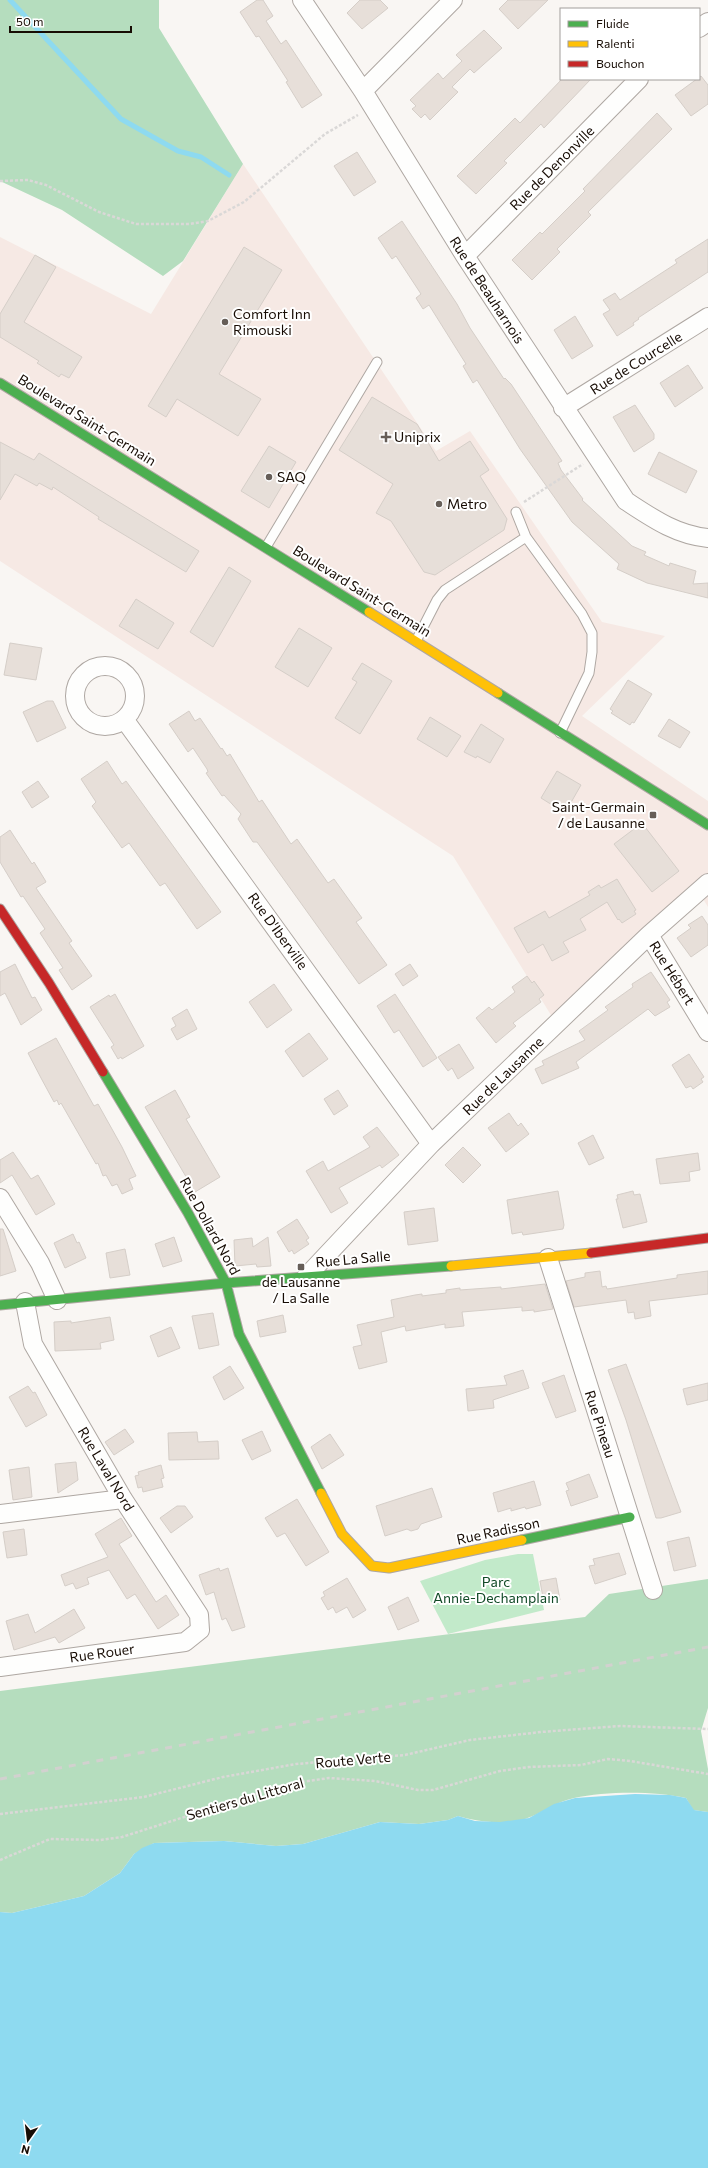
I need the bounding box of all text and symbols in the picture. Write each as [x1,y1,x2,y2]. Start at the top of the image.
scale bar [10,8,131,34]
legend [560,8,700,80]
text: 50 m [16,14,44,28]
text: Fluide [596,16,629,30]
text: Ralenti [596,36,635,50]
text: Bouchon [596,56,644,70]
street label: Rue de Denonville [506,122,597,213]
street label: Rue de Beauharnois [446,233,528,346]
place label: Comfort Inn Rimouski [233,305,311,338]
marker: Comfort Inn Rimouski [220,317,230,327]
street label: Rue de Courcelle [587,327,685,398]
street label: Boulevard Saint-Germain [15,370,159,469]
place label: Uniprix [394,428,441,445]
marker: Uniprix [381,432,391,442]
place label: SAQ [277,468,306,485]
marker: SAQ [264,472,274,482]
place label: Metro [447,495,487,512]
marker: Metro [434,499,444,509]
street label: Boulevard Saint-Germain [290,541,434,640]
place label: Saint-Germain / de Lausanne [552,798,645,831]
marker: Saint-Germain / de Lausanne [648,810,658,820]
street label: Rue D'Iberville [245,889,312,972]
street label: Rue Hébert [646,938,699,1008]
street label: Rue de Lausanne [459,1033,547,1118]
street label: Rue Dollard Nord [177,1174,244,1277]
street label: Rue La Salle [315,1247,391,1270]
marker: de Lausanne / La Salle [296,1262,306,1272]
place label: de Lausanne / La Salle [262,1273,340,1306]
street label: Rue Pineau [582,1388,619,1460]
street label: Rue Laval Nord [75,1424,138,1514]
street label: Rue Radisson [455,1513,541,1548]
park label: Parc Annie-Dechamplain [433,1573,559,1606]
street label: Rue Rouer [68,1639,136,1665]
street label: Route Verte [315,1748,391,1771]
street label: Sentiers du Littoral [184,1774,305,1823]
north arrow [8,2120,48,2160]
text: N [20,2143,31,2157]

